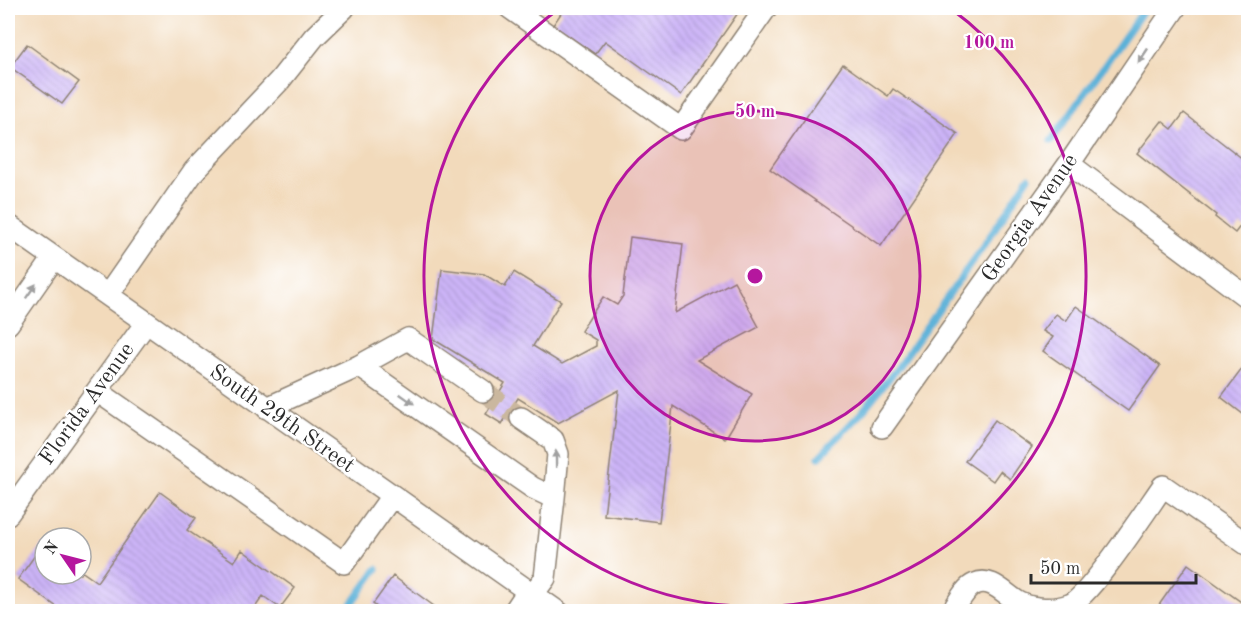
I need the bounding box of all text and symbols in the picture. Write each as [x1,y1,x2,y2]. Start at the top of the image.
text: 100 m [964,34,1014,52]
one-way arrow [1137,48,1148,64]
text: 50 m [735,103,775,121]
street label: Georgia Avenue [978,150,1082,286]
centre of rings [745,266,765,286]
one-way arrow [25,283,37,299]
street label: Florida Avenue [35,339,139,469]
street label: South 29th Street [205,361,359,477]
one-way arrow [399,393,415,404]
one-way arrow [551,450,561,469]
north arrow [33,526,93,586]
text: N [42,538,63,558]
scale bar [1031,547,1196,585]
text: 50 m [1040,560,1080,578]

